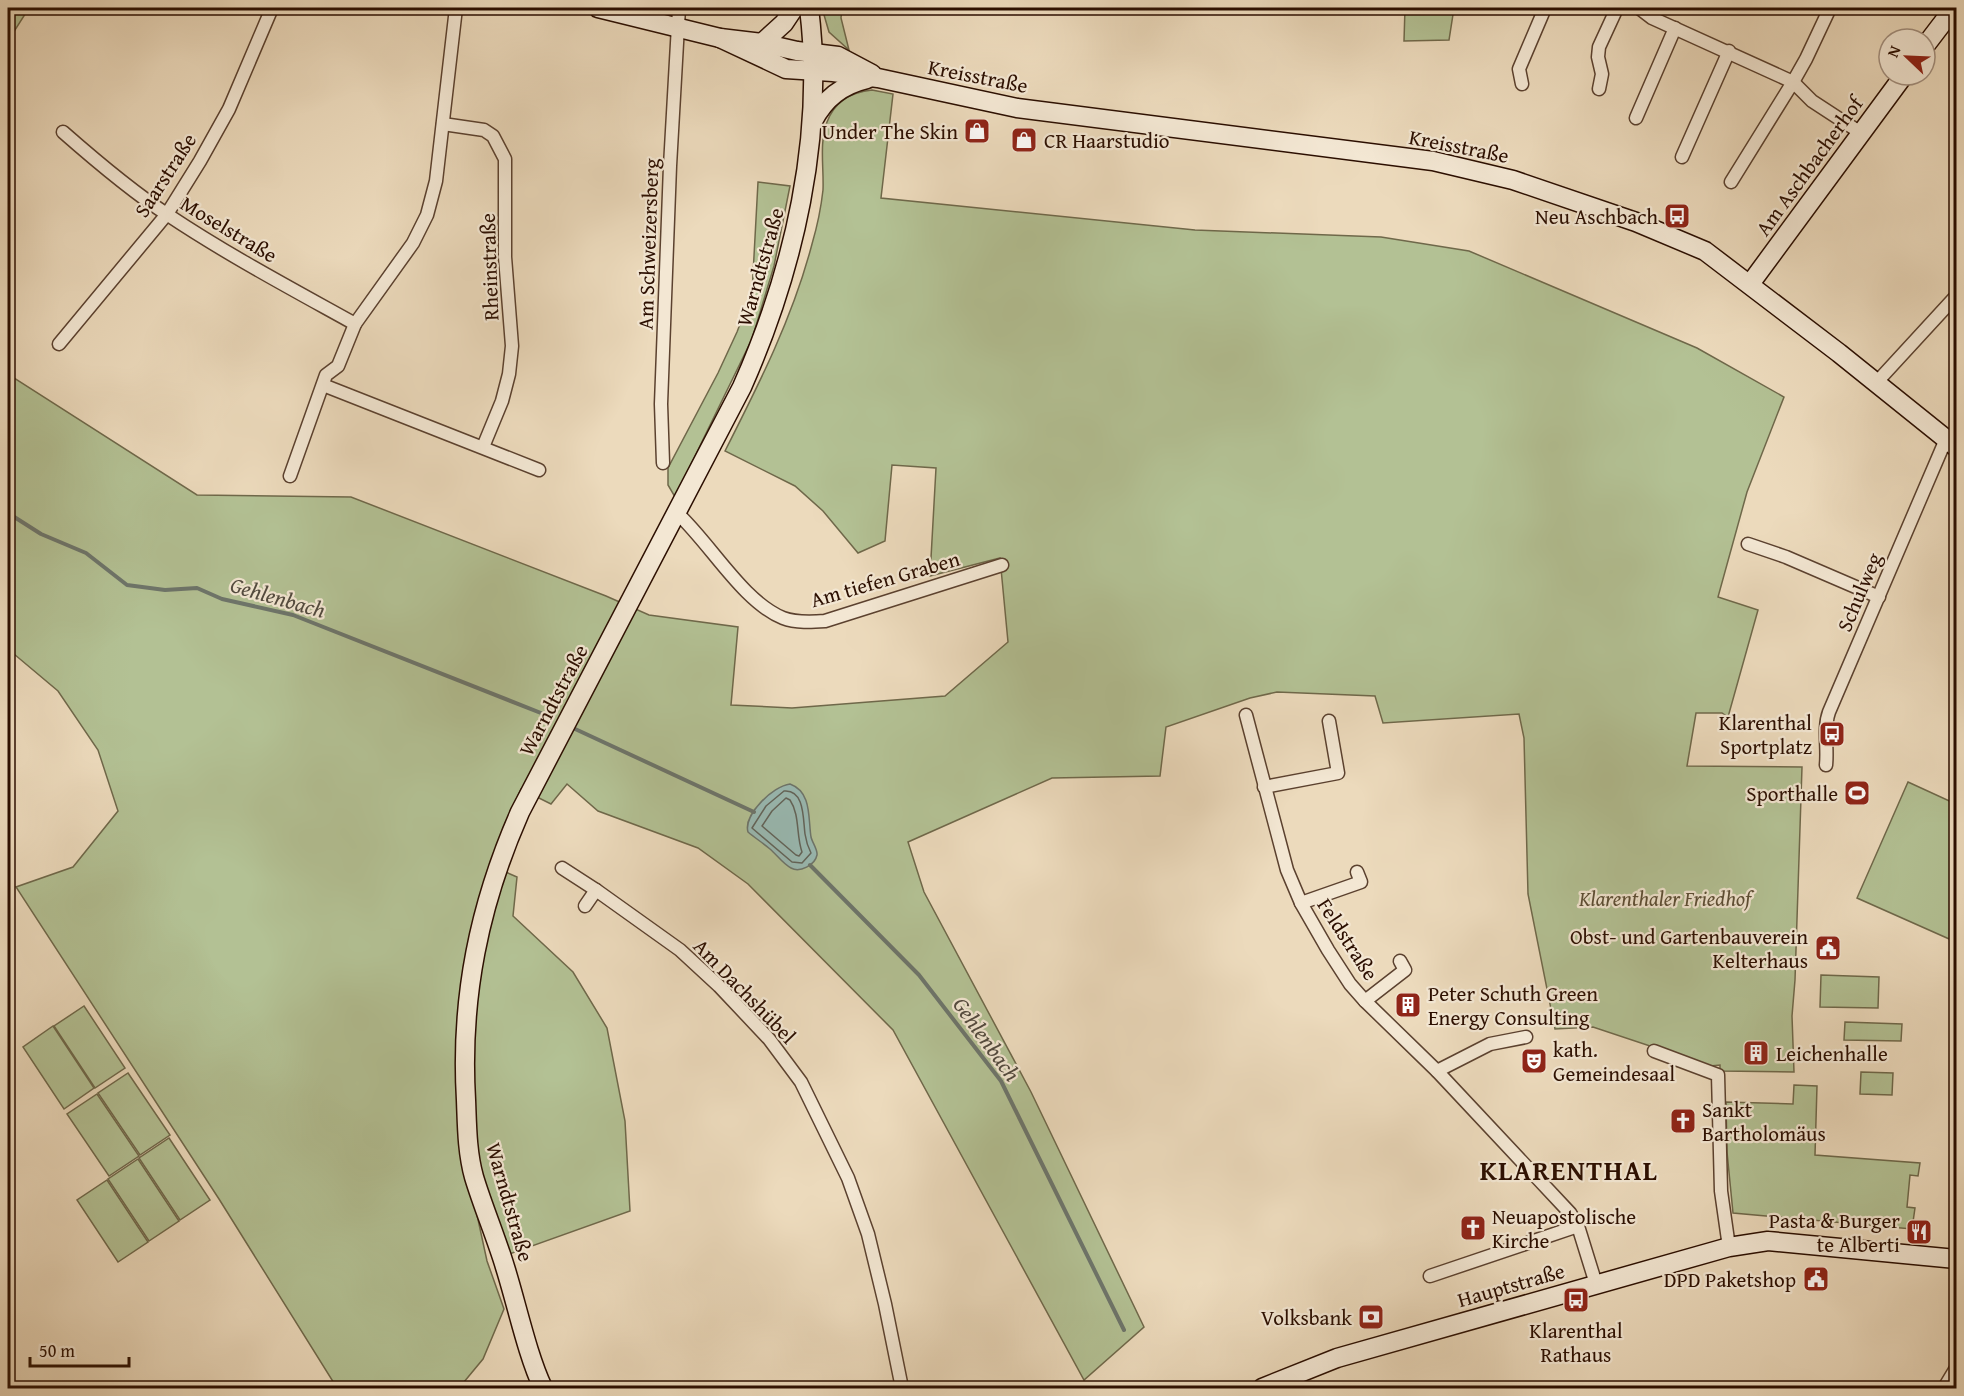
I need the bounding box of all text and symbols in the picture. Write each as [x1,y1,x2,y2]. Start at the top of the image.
north arrow [1877,27,1937,87]
text: N [1880,41,1906,61]
street label: Kreisstraße [925,51,1031,101]
street label: Am Aschbacherhof [1748,88,1872,242]
place label: Under The Skin [821,116,958,147]
shop icon: Under The Skin [962,116,992,146]
street label: Kreisstraße [1406,121,1512,171]
shop icon: CR Haarstudio [1009,125,1039,155]
place label: CR Haarstudio [1044,125,1170,156]
street label: Saarstraße [126,127,204,223]
street label: Am Schweizersberg [630,157,667,330]
street label: Moselstraße [175,188,284,270]
place label: Neu Aschbach [1535,201,1658,232]
bus stop icon: Neu Aschbach [1662,201,1692,231]
street label: Warndtstraße [728,204,792,330]
street label: Rheinstraße [472,212,506,321]
street label: Am tiefen Graben [807,543,963,615]
street label: Schulweg [1828,547,1890,636]
water label: Gehlenbach [227,568,329,626]
street label: Warndtstraße [511,639,595,761]
place label: Klarenthal Sportplatz [1719,707,1812,762]
bus stop icon: Klarenthal Sportplatz [1817,719,1847,749]
place label: Sporthalle [1746,778,1838,809]
sports icon: Sporthalle [1842,778,1872,808]
park label: Klarenthaler Friedhof [1578,883,1755,914]
street label: Feldstraße [1310,892,1386,986]
place label: Obst- und Gartenbauverein Kelterhaus [1570,921,1808,976]
street label: Am Dachshübel [687,931,803,1051]
public building icon: Obst- und Gartenbauverein Kelterhaus [1813,933,1843,963]
place label: Peter Schuth Green Energy Consulting [1428,978,1598,1033]
water label: Gehlenbach [945,990,1029,1088]
building icon: Peter Schuth Green Energy Consulting [1393,990,1423,1020]
place label: kath. Gemeindesaal [1553,1034,1675,1089]
building icon: Leichenhalle [1741,1038,1771,1068]
place label: Leichenhalle [1776,1038,1888,1069]
theatre icon: kath. Gemeindesaal [1519,1046,1549,1076]
place label: Sankt Bartholomäus [1702,1094,1826,1149]
church icon: Sankt Bartholomäus [1668,1106,1698,1136]
street label: Warndtstraße [478,1139,542,1265]
district label: KLARENTHAL [1480,1150,1658,1190]
place label: Neuapostolische Kirche [1492,1201,1636,1256]
place label: Pasta & Burger te Alberti [1769,1205,1900,1260]
church icon: Neuapostolische Kirche [1458,1213,1488,1243]
restaurant icon: Pasta & Burger te Alberti [1904,1217,1934,1247]
street label: Hauptstraße [1454,1255,1568,1315]
place label: DPD Paketshop [1664,1264,1796,1295]
public building icon: DPD Paketshop [1801,1264,1831,1294]
bus stop icon: Klarenthal Rathaus [1561,1285,1591,1315]
place label: Volksbank [1261,1302,1352,1333]
bank icon: Volksbank [1356,1302,1386,1332]
place label: Klarenthal Rathaus [1529,1315,1623,1370]
scale bar [30,1330,129,1368]
text: 50 m [39,1337,75,1364]

